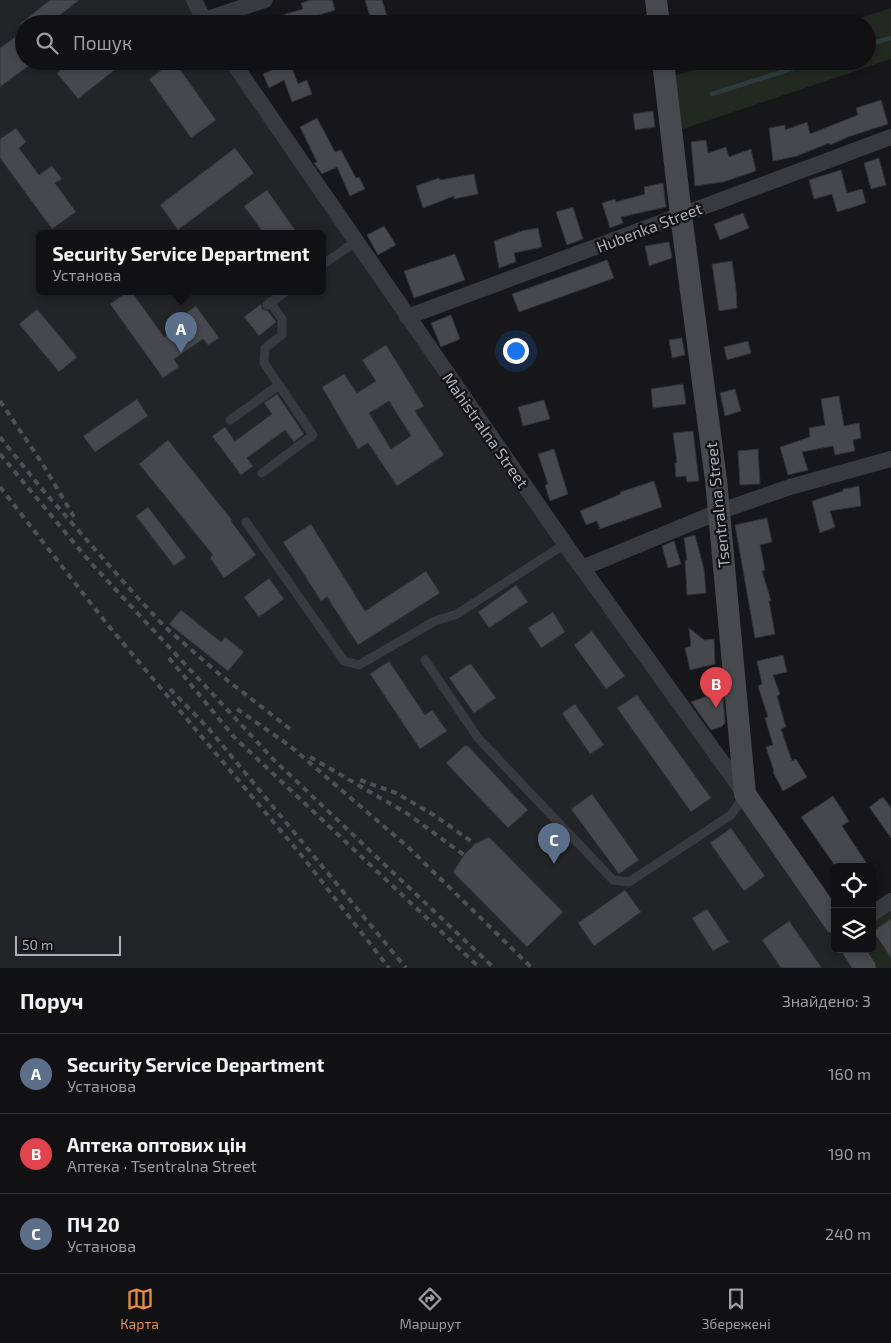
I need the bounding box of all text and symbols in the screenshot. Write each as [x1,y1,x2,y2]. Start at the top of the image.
search box [15,15,876,70]
icon: search [33,29,61,57]
text: Пошук [73,31,132,54]
street label: Hubenka Street [593,198,705,256]
popup [36,230,326,295]
text: Security Service Department [52,242,310,265]
text: Установа [52,265,121,284]
pin: A [165,312,197,353]
your location [503,338,529,364]
street label: Mahistralna Street [439,369,533,491]
street label: Tsentralna Street [701,441,733,569]
pin: B [700,667,732,708]
pin: C [538,823,570,864]
map controls [831,863,876,953]
button: locate [831,863,876,908]
button: layers [831,908,876,953]
scale bar [15,933,121,956]
text: 50 m [22,936,53,953]
text: Поруч [20,988,83,1013]
text: Знайдено: 3 [782,991,871,1010]
text: Security Service Department [67,1053,324,1076]
text: A [31,1064,41,1083]
text: 160 m [828,1064,871,1083]
text: Установа [67,1076,136,1095]
text: Аптека оптових цін [67,1133,247,1156]
text: B [31,1144,41,1163]
text: 190 m [828,1144,871,1163]
text: Аптека · Tsentralna Street [67,1156,257,1175]
text: ПЧ 20 [67,1213,120,1236]
text: C [31,1224,41,1243]
text: 240 m [825,1224,871,1243]
text: Установа [67,1236,136,1255]
tab: Карта [120,1285,159,1332]
tab: Маршрут [399,1285,461,1332]
tab: Збережені [702,1285,771,1332]

